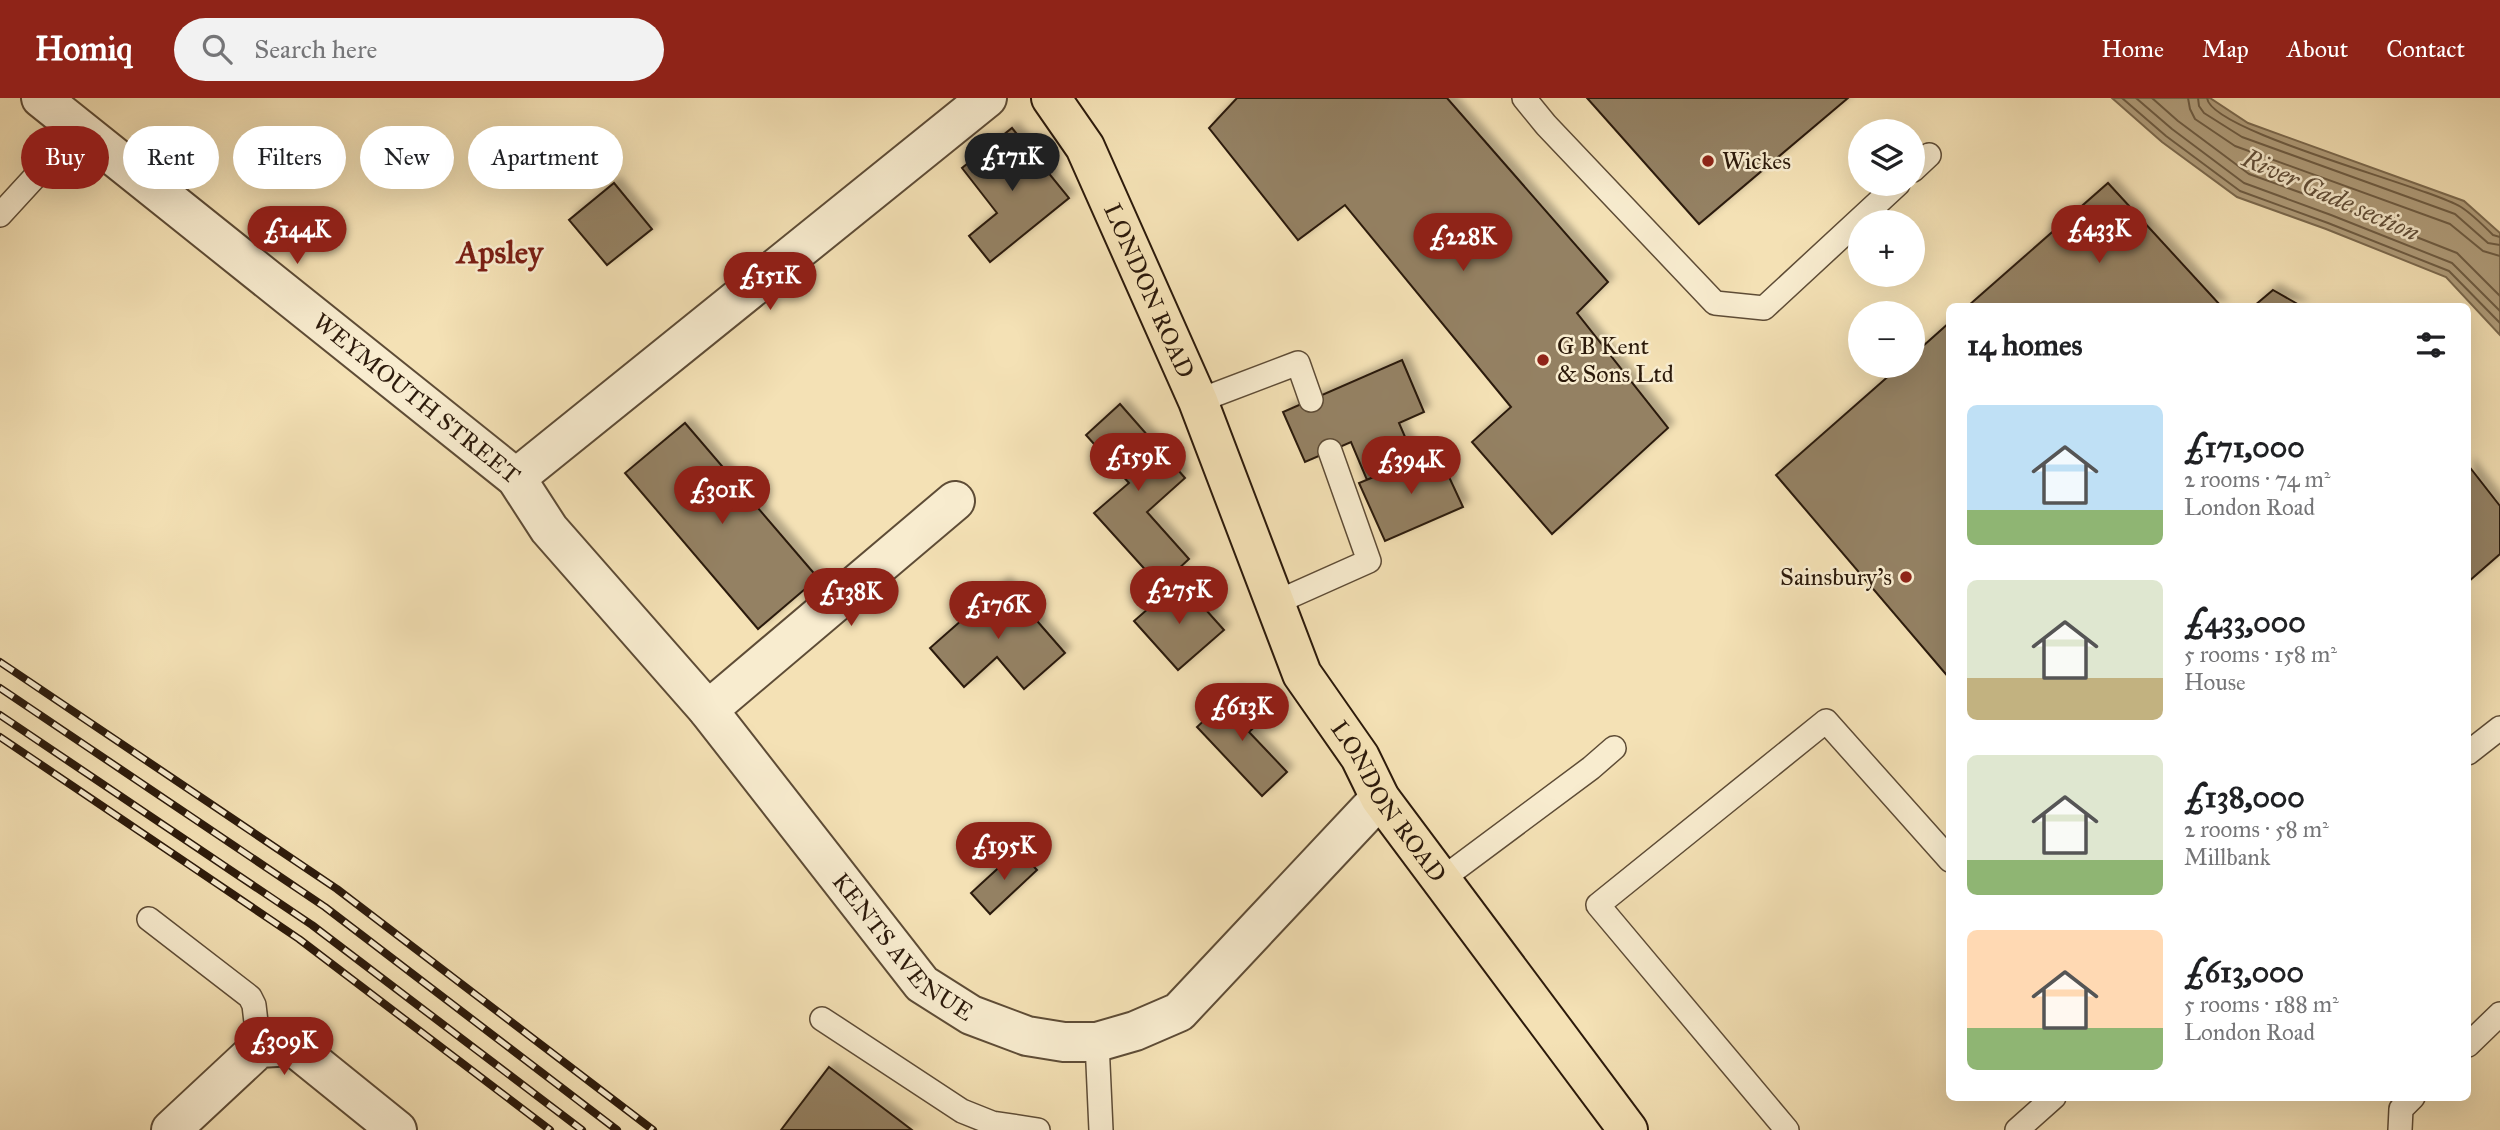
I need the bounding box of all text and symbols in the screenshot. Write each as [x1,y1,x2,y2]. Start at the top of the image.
search box [174,18,664,81]
text: Homiq [35,29,132,69]
icon: search [198,30,236,68]
text: Search here [254,33,377,65]
text: Home [2101,34,2164,64]
text: Map [2202,34,2249,64]
text: About [2287,34,2348,64]
text: Contact [2386,34,2465,64]
map controls [1848,119,1925,378]
button: layers [1848,119,1925,196]
chip: Buy [21,126,109,189]
chip: Rent [123,126,219,189]
chip: Filters [233,126,346,189]
chip: New [360,126,454,189]
chip: Apartment [468,126,623,189]
pin: £171K [963,134,1061,193]
water label: River Gade section [2237,141,2425,248]
text: £171K [981,142,1043,170]
place label: Wickes [1722,146,1791,176]
marker: Wickes [1700,153,1716,169]
street label: LONDON ROAD [1097,199,1201,383]
pin: £144K [248,206,346,266]
pin: £433K [2050,206,2148,265]
button: + [1848,210,1925,287]
pin: £228K [1414,214,1512,273]
text: £433K [2067,214,2131,242]
text: £144K [263,215,331,243]
text: £228K [1429,222,1497,250]
district label: Apsley [455,233,544,272]
pin: £151K [721,252,819,312]
text: £151K [739,261,801,289]
button: − [1848,301,1925,378]
street label: WEYMOUTH STREET [307,307,526,490]
icon: filters [2412,326,2450,364]
text: 14 homes [1967,327,2082,363]
place label: G B Kent & Sons Ltd [1557,331,1674,389]
marker: G B Kent & Sons Ltd [1535,352,1551,368]
text: £171,000 [2184,429,2305,465]
icon: home [2023,433,2107,517]
pin: £159K [1089,434,1187,493]
pin: £394K [1362,436,1460,496]
text: £159K [1106,442,1170,470]
text: £394K [1378,445,1444,473]
text: 2 rooms · 74 m² [2184,465,2330,493]
pin: £301K [673,466,771,526]
text: £301K [690,475,754,503]
text: London Road [2184,493,2315,521]
place label: Sainsbury's [1780,562,1892,592]
pin: £275K [1130,566,1228,626]
pin: £138K [802,568,900,628]
marker: Sainsbury's [1898,569,1914,585]
text: £275K [1146,575,1212,603]
text: £138K [820,577,882,605]
pin: £176K [949,582,1047,641]
text: £176K [965,590,1031,618]
text: £433,000 [2184,604,2306,640]
icon: home [2023,608,2107,692]
text: 5 rooms · 158 m² [2184,640,2337,668]
text: House [2184,668,2246,696]
pin: £613K [1193,684,1291,743]
text: £613K [1211,692,1273,720]
street label: LONDON ROAD [1324,715,1453,888]
text: £138,000 [2184,779,2305,815]
icon: home [2023,783,2107,867]
text: 2 rooms · 58 m² [2184,815,2329,843]
pin: £195K [955,822,1053,882]
text: £195K [972,831,1036,859]
text: Millbank [2184,843,2270,871]
street label: KENTS AVENUE [826,867,979,1028]
text: £613,000 [2184,954,2304,990]
icon: home [2023,958,2107,1042]
text: 5 rooms · 188 m² [2184,990,2339,1018]
pin: £309K [235,1018,333,1077]
text: London Road [2184,1018,2315,1046]
text: £309K [250,1026,318,1054]

